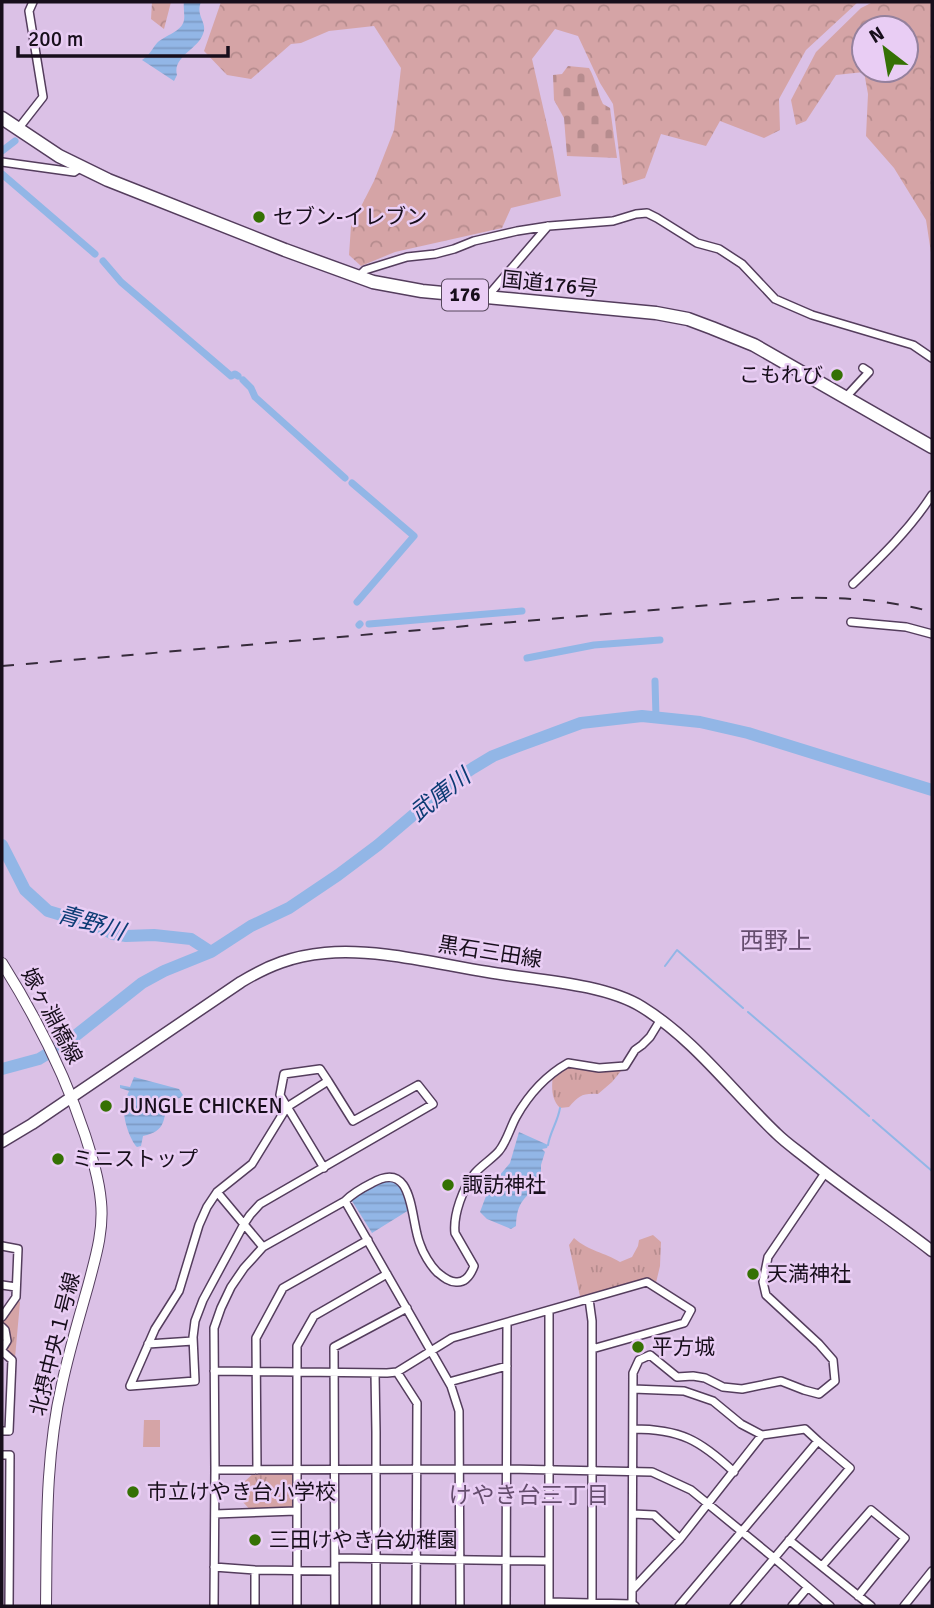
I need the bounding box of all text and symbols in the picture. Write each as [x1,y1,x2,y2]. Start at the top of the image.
scale bar [18,14,228,58]
north arrow [850,14,920,84]
text: N [865,22,889,49]
text: 200 m [28,26,83,52]
place label: セブン-イレブン [273,204,427,230]
marker: セブン-イレブン [251,209,267,225]
street label: 国道176号 [500,266,600,302]
road number: 176 [442,280,488,310]
place label: こもれび [739,362,823,388]
marker: こもれび [829,367,845,383]
water label: 武庫川 [404,760,478,828]
water label: 青野川 [54,900,131,947]
district label: 西野上 [740,926,812,956]
street label: 黒石三田線 [436,931,544,973]
street label: 嫁ヶ淵橋線 [16,964,88,1068]
place label: JUNGLE CHICKEN [120,1093,283,1119]
marker: JUNGLE CHICKEN [98,1098,114,1114]
place label: ミニストップ [72,1146,198,1172]
marker: ミニストップ [50,1151,66,1167]
place label: 諏訪神社 [462,1172,546,1198]
marker: 諏訪神社 [440,1177,456,1193]
place label: 天満神社 [767,1261,851,1287]
marker: 天満神社 [745,1266,761,1282]
street label: 北摂中央１号線 [25,1270,85,1418]
place label: 平方城 [652,1334,715,1360]
marker: 平方城 [630,1339,646,1355]
place label: 市立けやき台小学校 [147,1479,336,1505]
district label: けやき台三丁目 [449,1481,610,1510]
marker: 市立けやき台小学校 [125,1484,141,1500]
place label: 三田けやき台幼稚園 [269,1527,458,1553]
marker: 三田けやき台幼稚園 [247,1532,263,1548]

